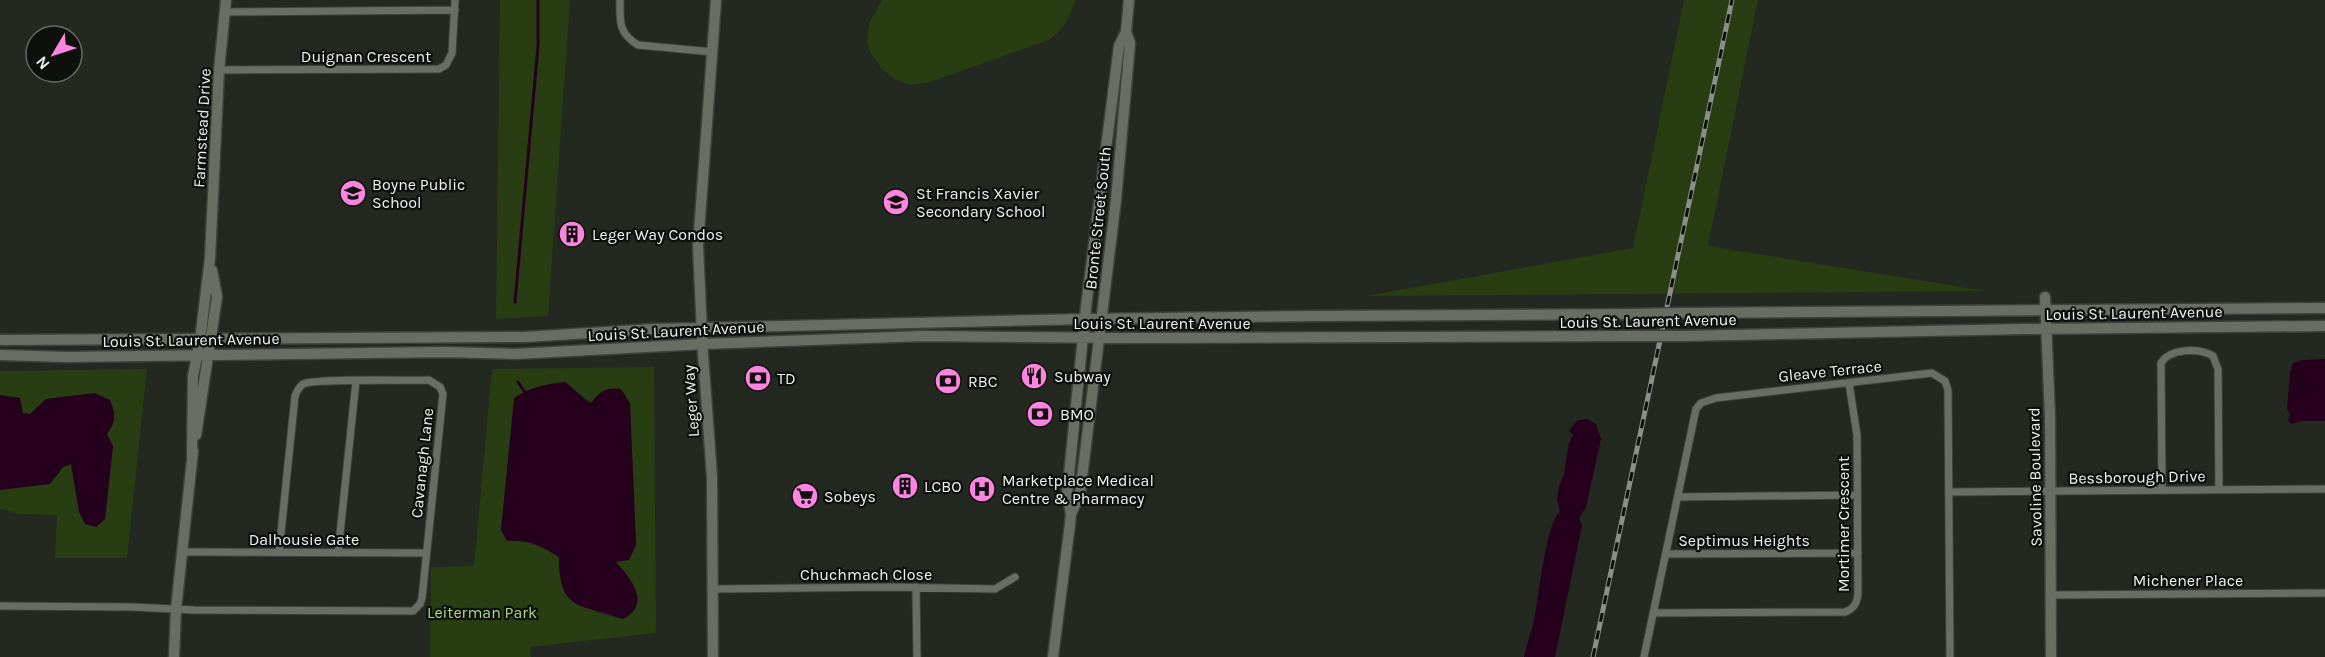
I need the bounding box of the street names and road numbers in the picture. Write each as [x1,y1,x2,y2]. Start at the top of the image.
street label: Duignan Crescent [301,47,431,66]
street label: Farmstead Drive [189,68,215,188]
street label: Bronte Street South [1081,146,1115,290]
street label: Louis St. Laurent Avenue [2045,302,2223,324]
street label: Louis St. Laurent Avenue [1559,310,1737,332]
street label: Louis St. Laurent Avenue [1073,314,1251,333]
street label: Louis St. Laurent Avenue [587,317,765,345]
street label: Louis St. Laurent Avenue [102,329,280,351]
street label: Gleave Terrace [1777,356,1883,386]
street label: Leger Way [679,364,703,438]
street label: Cavanagh Lane [407,407,437,519]
street label: Savoline Boulevard [2024,407,2046,547]
street label: Mortimer Crescent [1834,456,1853,592]
street label: Bessborough Drive [2068,466,2206,488]
street label: Dalhousie Gate [249,530,359,549]
street label: Septimus Heights [1678,531,1810,550]
street label: Chuchmach Close [800,565,932,584]
street label: Michener Place [2133,571,2243,590]

